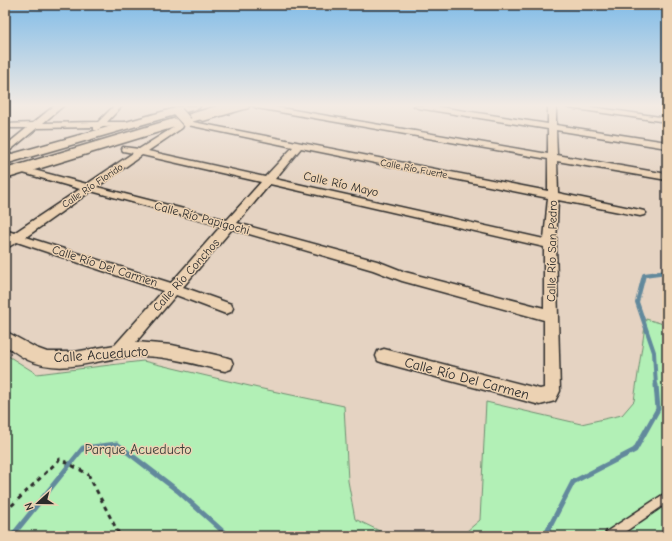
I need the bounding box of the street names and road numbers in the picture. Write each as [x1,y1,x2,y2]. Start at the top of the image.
street label: Calle Río Fuerte [379,157,448,181]
street label: Calle Río Florido [60,161,125,211]
street label: Calle Río Mayo [302,169,380,199]
street label: Calle Río Papigochi [153,199,251,237]
street label: Calle Río San Pedro [544,200,560,302]
street label: Calle Río Conchos [150,236,222,314]
street label: Calle Río Del Carmen [50,242,160,290]
street label: Calle Acueducto [53,343,149,366]
street label: Calle Río Del Carmen [403,354,531,403]

